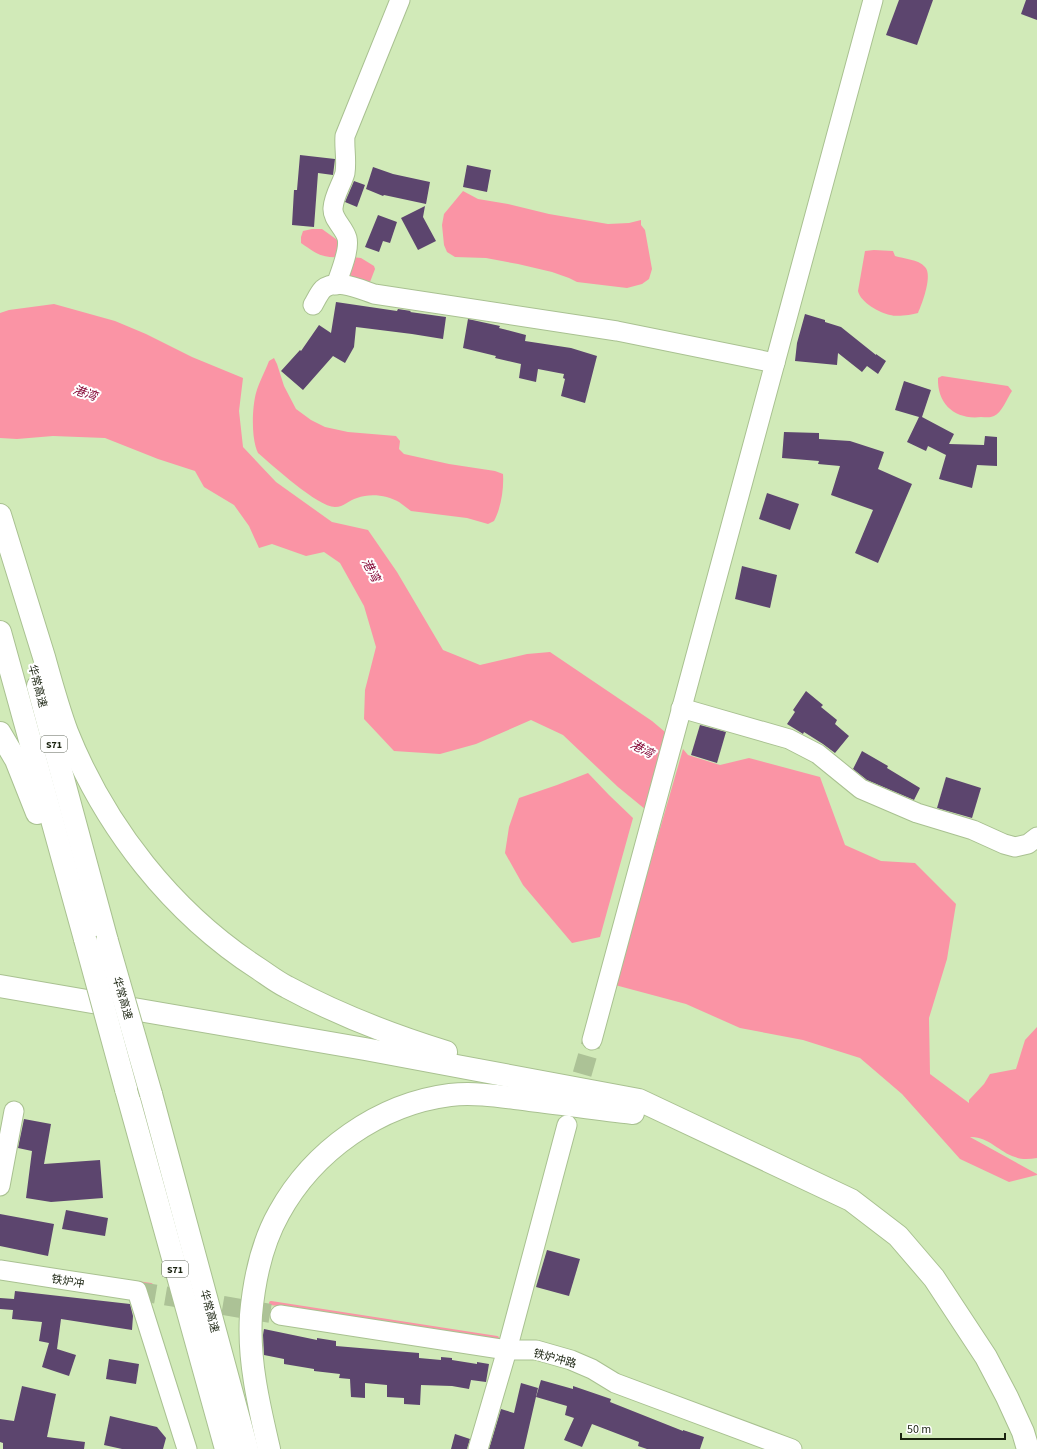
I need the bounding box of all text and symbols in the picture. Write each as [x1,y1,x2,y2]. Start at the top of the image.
water label: 港湾 [71,382,101,406]
water label: 港湾 [357,556,385,587]
street label: 华常高速 [25,663,50,709]
road number: S71 [41,736,67,752]
water label: 港湾 [627,736,658,764]
street label: 华常高速 [109,975,136,1021]
road number: S71 [162,1261,188,1277]
street label: 铁炉冲 [50,1272,85,1291]
street label: 华常高速 [197,1288,222,1334]
street label: 铁炉冲路 [532,1346,578,1371]
scale bar [901,1415,1005,1441]
text: 50 m [907,1421,931,1438]

